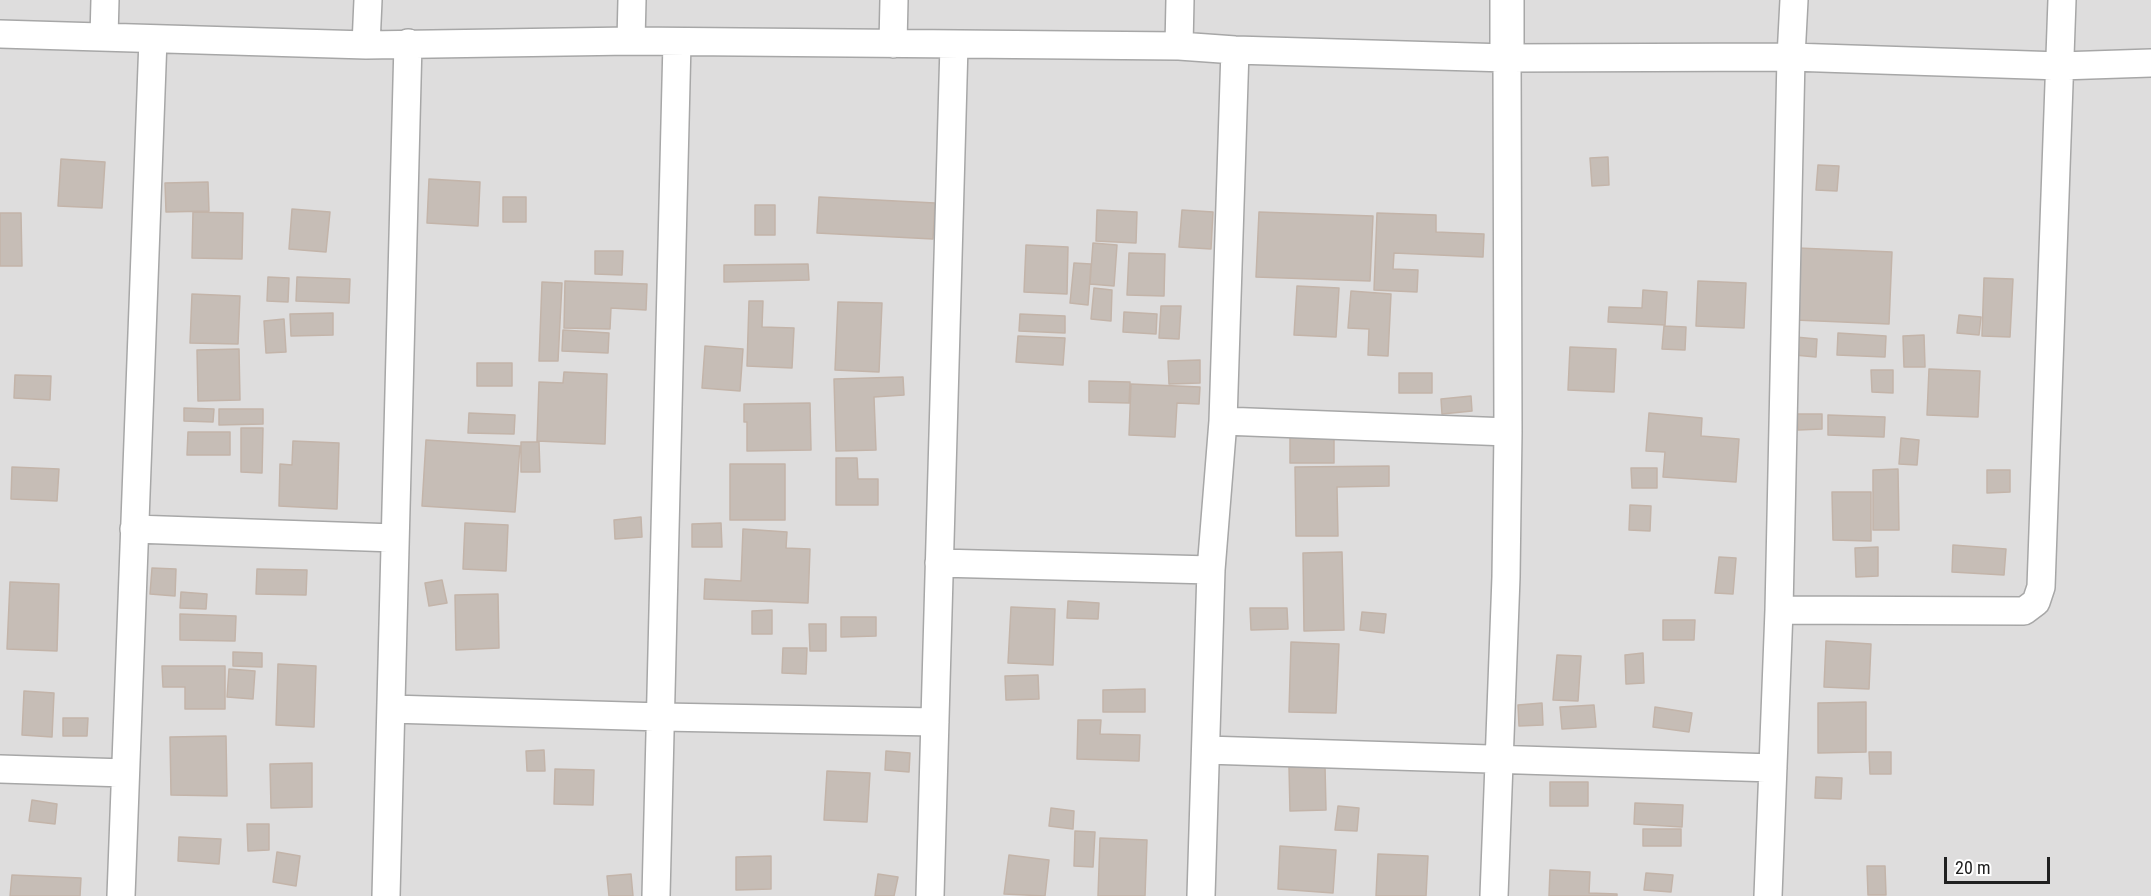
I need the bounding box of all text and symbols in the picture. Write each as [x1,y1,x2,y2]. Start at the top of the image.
scale bar [1947,845,2054,883]
text: 20 m [1955,857,1990,878]

